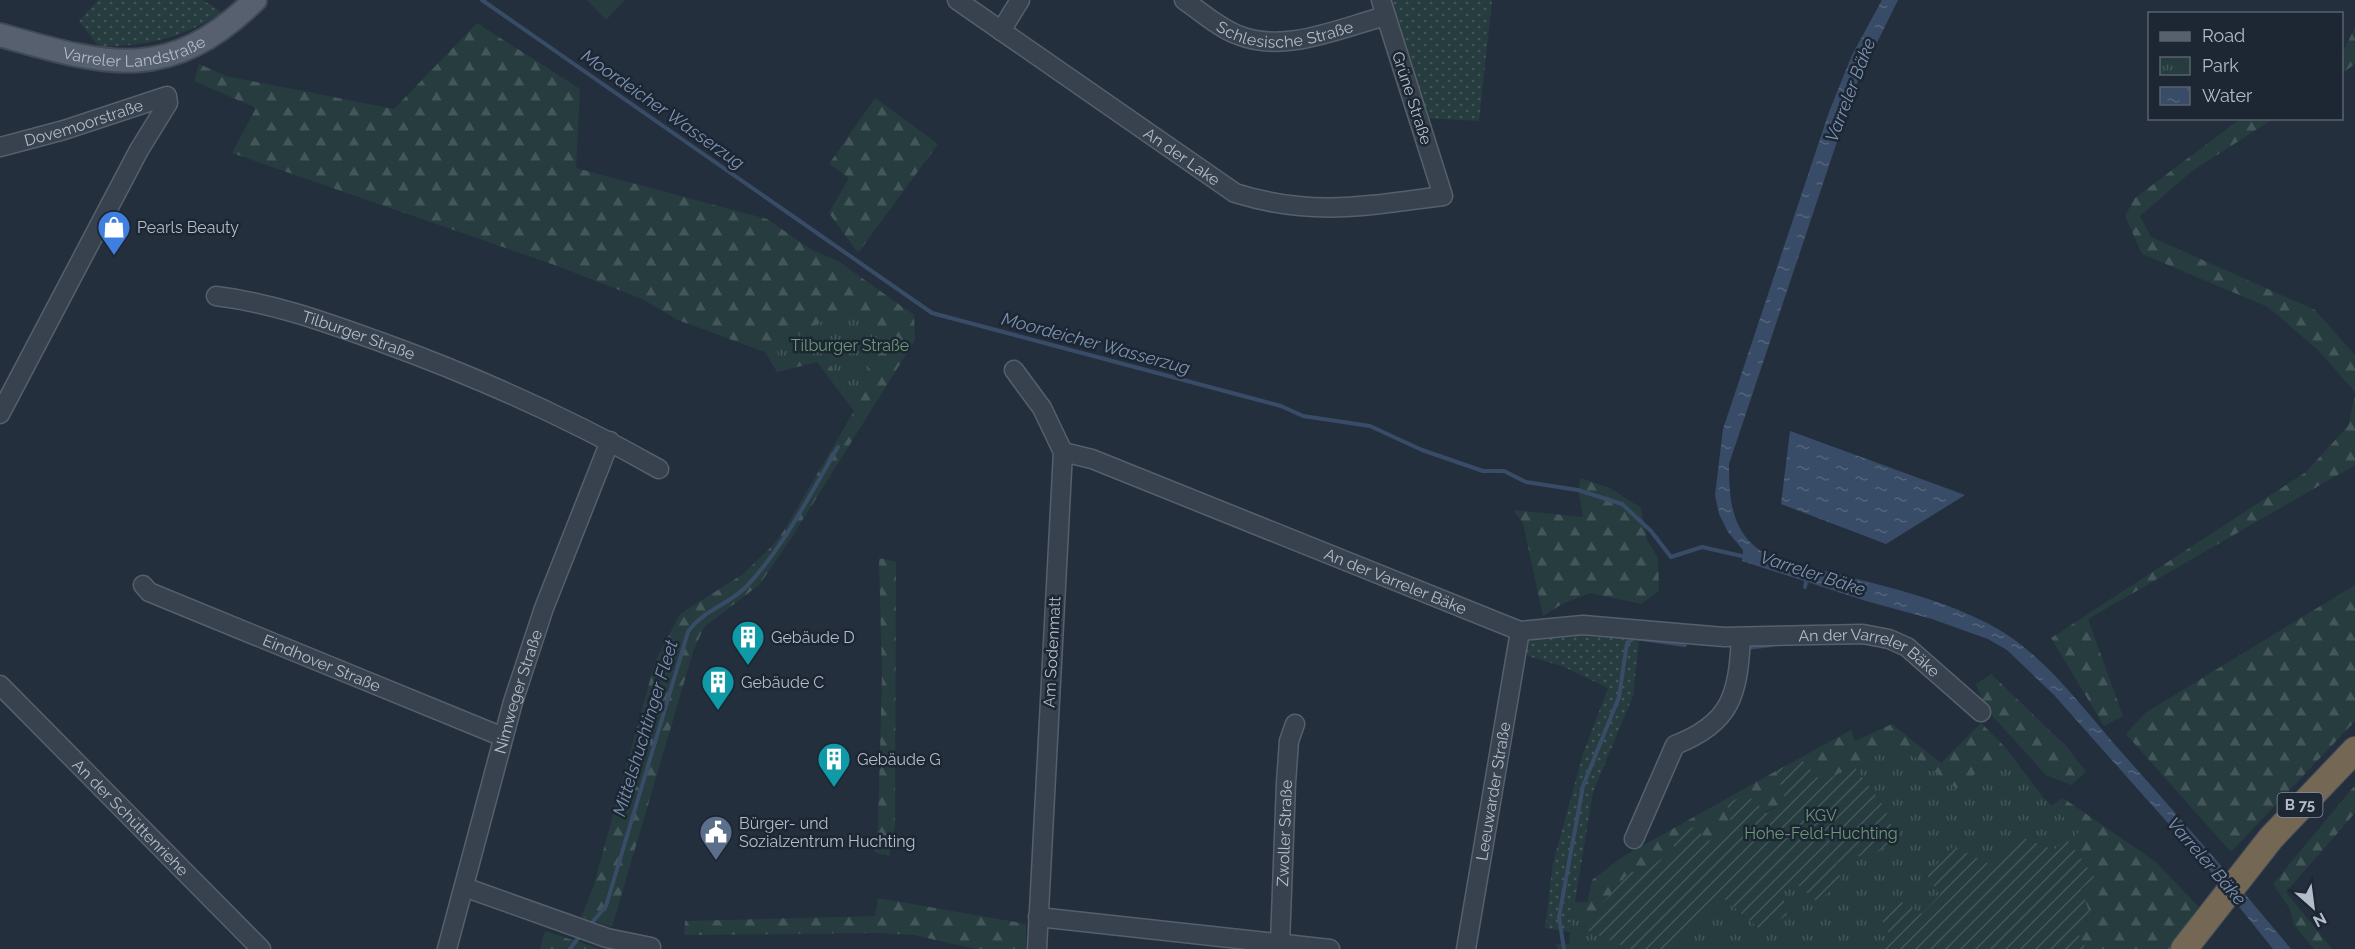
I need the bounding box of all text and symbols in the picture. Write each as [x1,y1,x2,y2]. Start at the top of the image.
street label: Schlesische Straße [1217,10,1357,32]
legend [2148,12,2343,120]
text: Schlesische Straße [1213,17,1355,51]
text: Road [2202,25,2245,46]
street label: Varreler Landstraße [61,32,208,70]
water label: Varreler Bäke [1821,35,1880,145]
water label: Moordeicher Wasserzug [577,45,749,173]
street label: Grüne Straße [1388,49,1436,147]
text: Park [2202,55,2239,76]
text: Water [2202,85,2253,106]
street label: Dovemoorstraße [22,95,145,150]
street label: An der Lake [1140,123,1224,189]
shop icon: Pearls Beauty [96,209,132,256]
place label: Pearls Beauty [137,218,239,237]
street label: Tilburger Straße [300,306,418,363]
water label: Moordeicher Wasserzug [1000,308,1193,378]
park label: Tilburger Straße [791,336,909,355]
street label: An der Varreler Bäke [1322,544,1469,618]
water label: Varreler Bäke [1758,546,1869,600]
street label: Am Sodenmatt [1040,595,1064,708]
building icon: Gebäude D [730,619,766,666]
street label: An der Varreler Bäke [1798,624,1944,681]
street label: Nimweger Straße [490,627,546,756]
place label: Gebäude D [771,628,855,647]
street label: Eindhover Straße [260,630,384,695]
water label: Mittelshuchtinger Fleet [608,637,682,819]
building icon: Gebäude C [700,664,736,711]
place label: Gebäude C [741,673,824,692]
street label: Leeuwarder Straße [1472,720,1514,862]
building icon: Gebäude G [816,741,852,788]
place label: Gebäude G [857,750,941,769]
street label: An der Schüttenriehe [69,755,193,880]
street label: Zwoller Straße [1273,779,1296,887]
road number: B 75 [2278,793,2322,817]
park label: KGV Hohe-Feld-Huchting [1744,806,1898,843]
water label: Varreler Bäke [2163,813,2251,909]
public building icon: Bürger- und Sozialzentrum Huchting [698,814,734,861]
place label: Bürger- und Sozialzentrum Huchting [739,814,916,851]
north arrow [2283,877,2343,937]
text: N [2310,909,2330,931]

